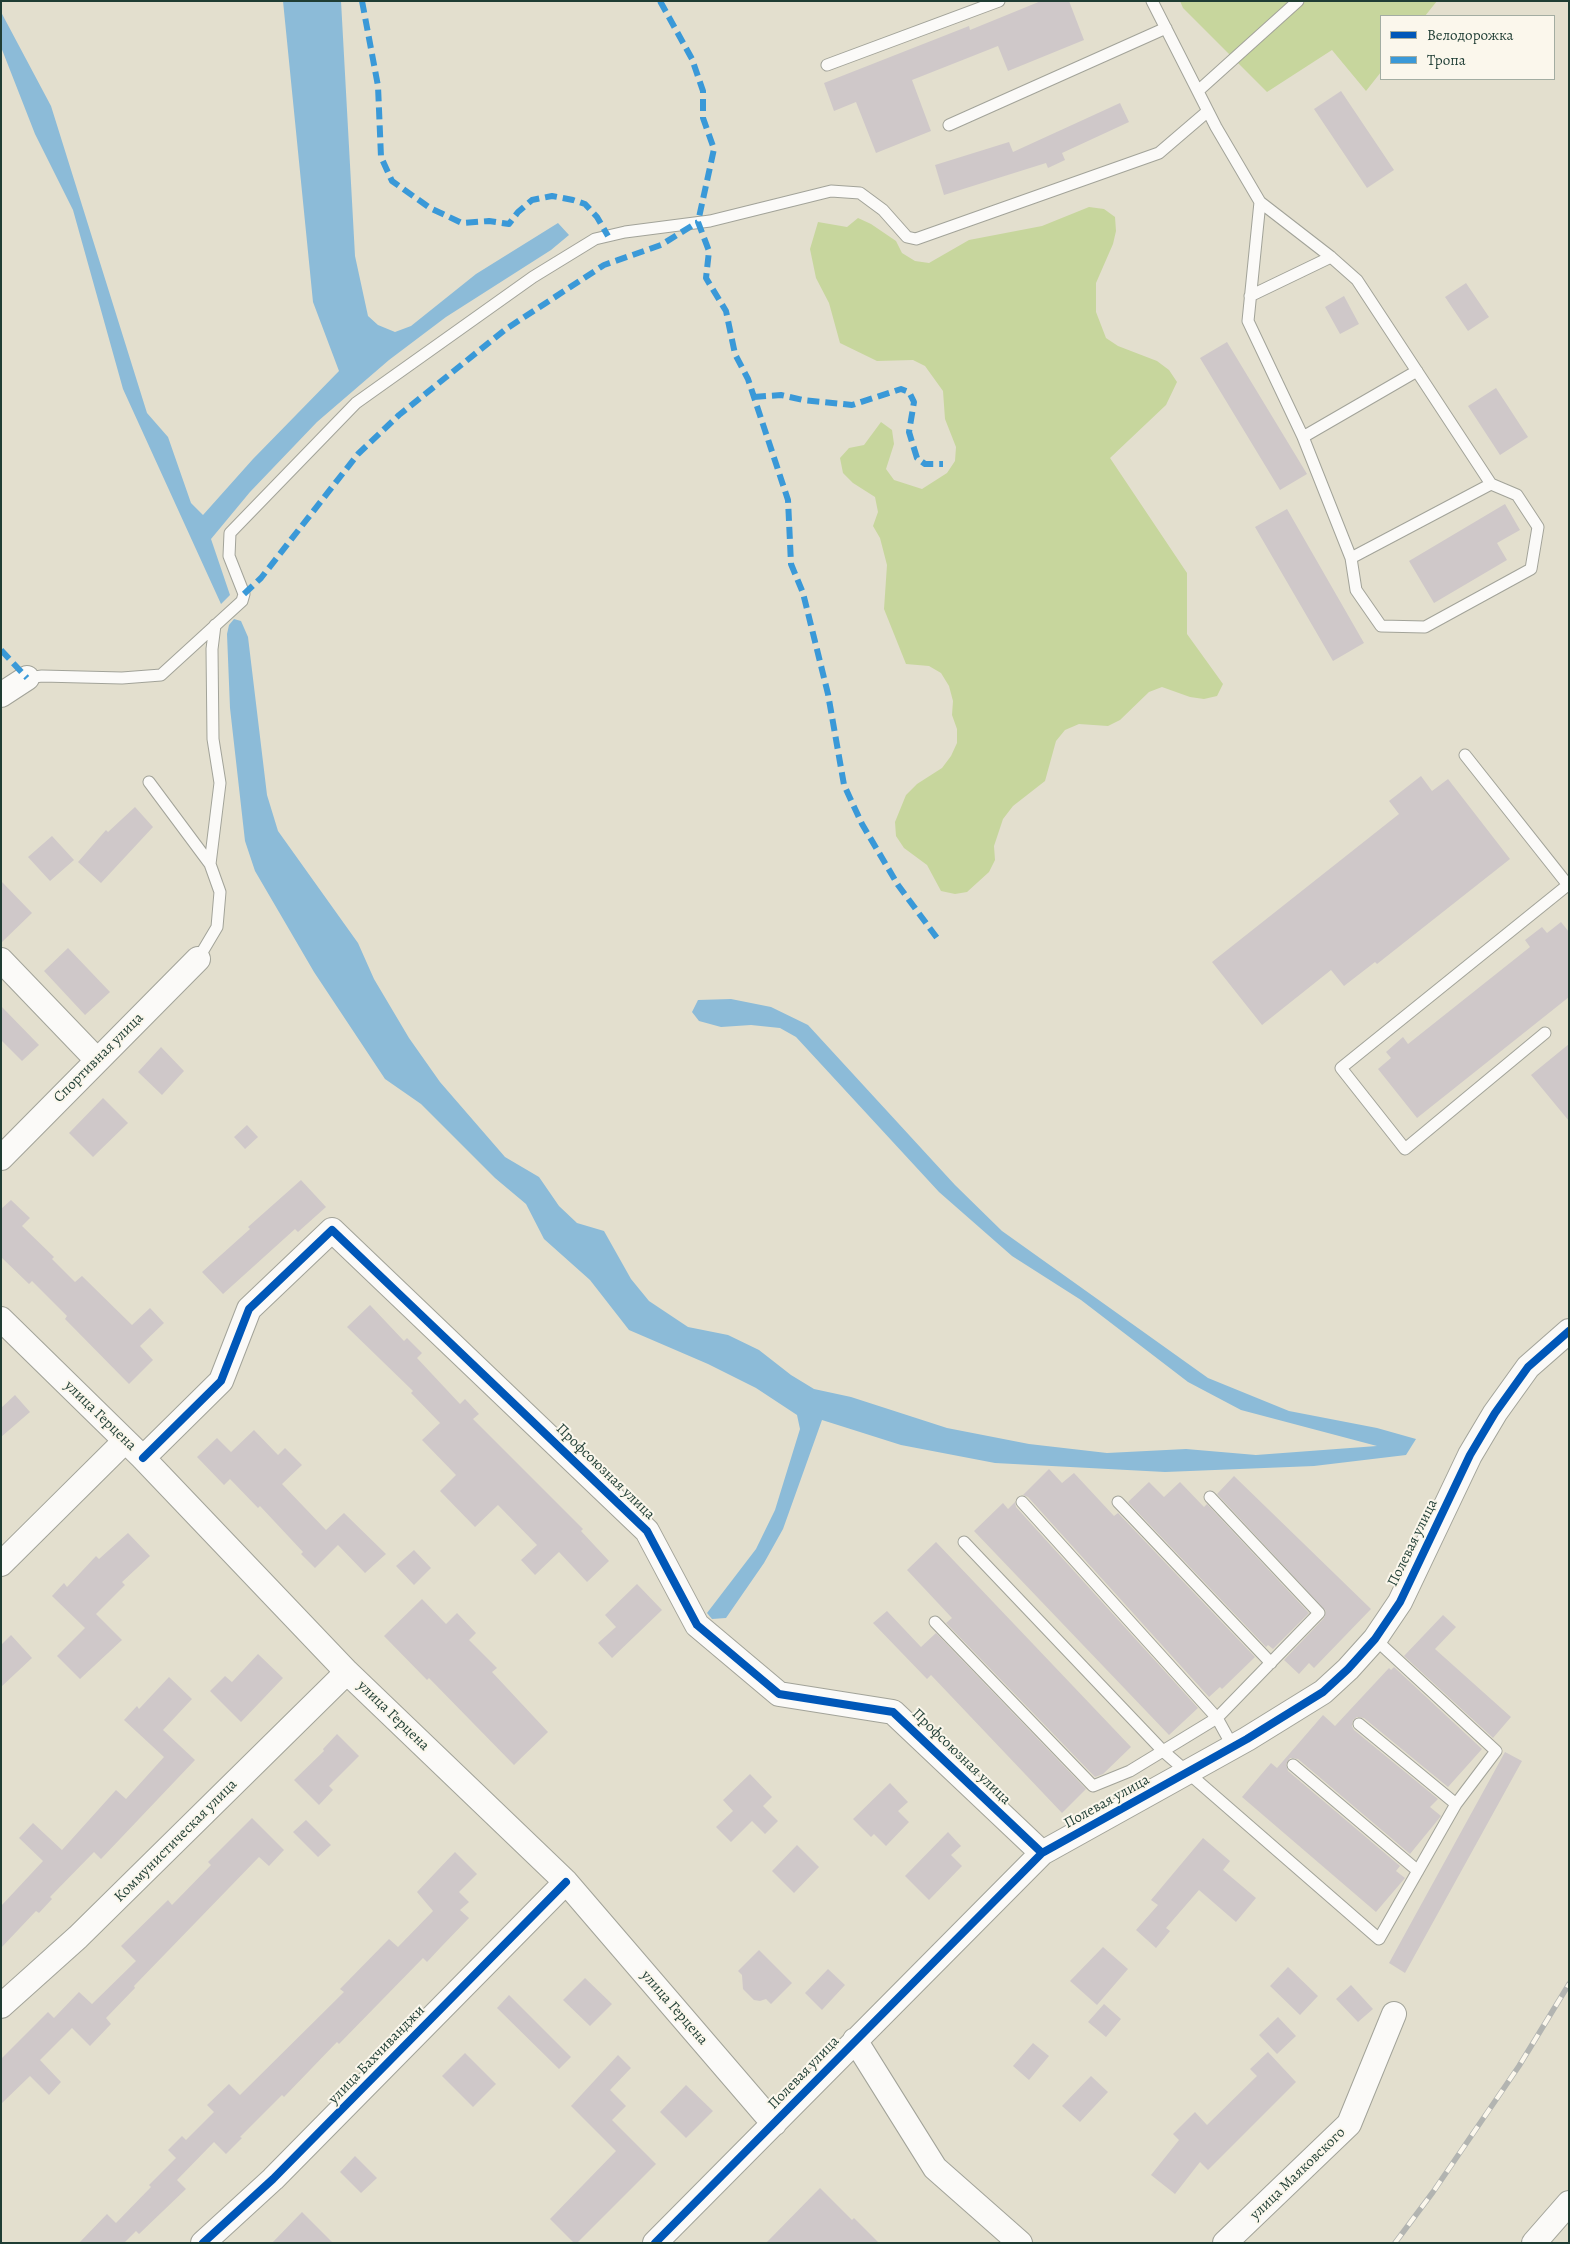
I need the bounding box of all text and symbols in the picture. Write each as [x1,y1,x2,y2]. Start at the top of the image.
legend [1380,15,1555,80]
text: Велодорожка [1427,25,1514,45]
text: Тропа [1427,50,1466,70]
street label: Спортивная улица [50,1009,148,1107]
street label: улица Герцена [60,1377,140,1455]
street label: Профсоюзная улица [552,1420,658,1524]
street label: Полевая улица [1384,1496,1442,1590]
street label: улица Герцена [353,1677,433,1755]
street label: Профсоюзная улица [908,1705,1014,1809]
street label: Полевая улица [1061,1771,1153,1833]
street label: Коммунистическая улица [111,1776,241,1906]
street label: улица Герцена [637,1967,711,2049]
street label: улица Бахчиванджи [325,2002,429,2108]
street label: Полевая улица [765,2033,843,2113]
street label: улица Маяковского [1247,2124,1349,2224]

